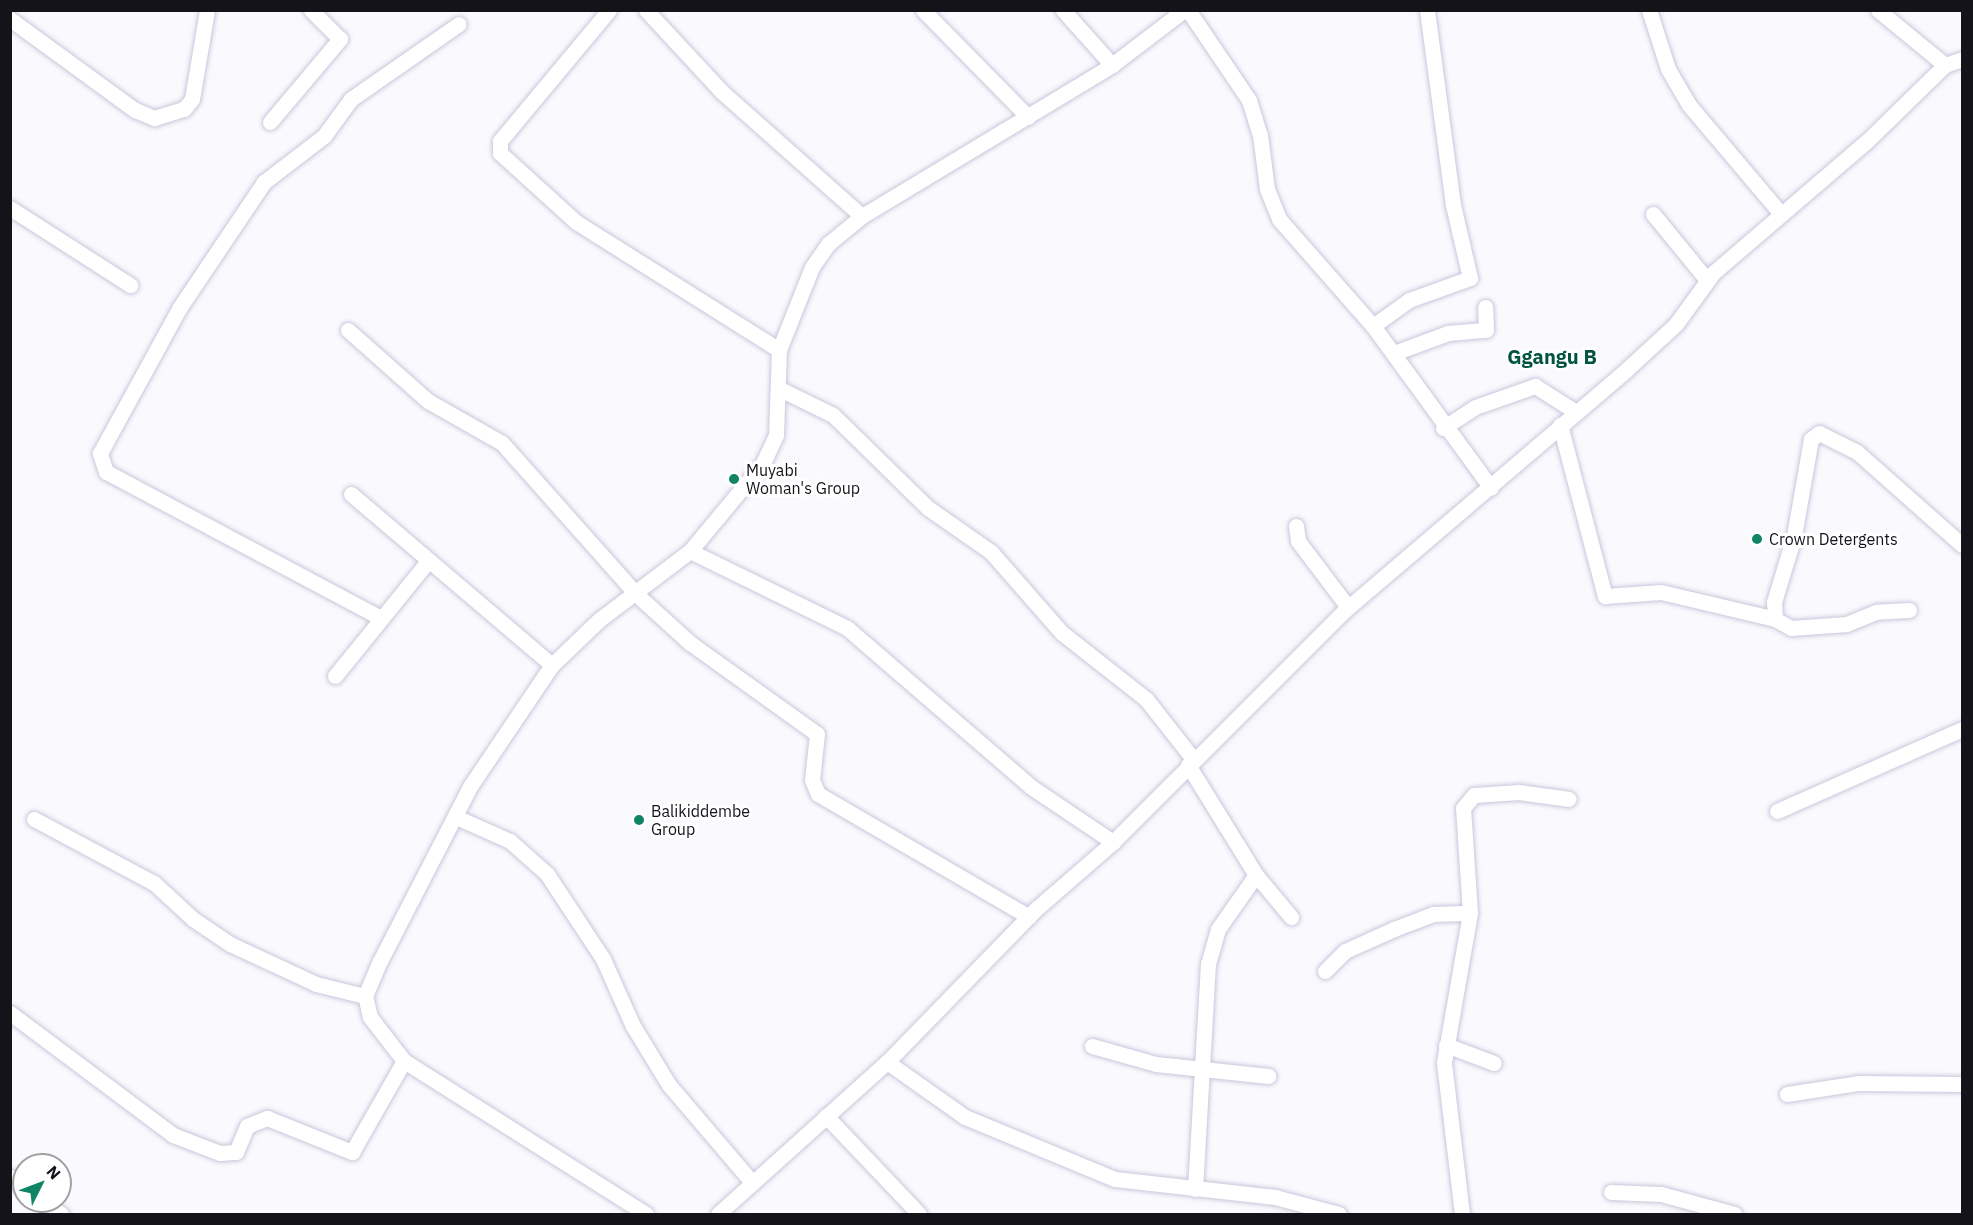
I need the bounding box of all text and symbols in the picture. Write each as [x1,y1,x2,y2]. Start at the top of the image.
district label: Ggangu B [1507,344,1597,368]
place label: Muyabi Woman's Group [746,460,860,498]
marker: Muyabi Woman's Group [727,472,741,486]
place label: Crown Detergents [1769,529,1898,549]
marker: Crown Detergents [1750,532,1764,546]
place label: Balikiddembe Group [651,801,750,839]
marker: Balikiddembe Group [632,813,646,827]
north arrow [12,1153,72,1213]
text: N [43,1161,65,1183]

